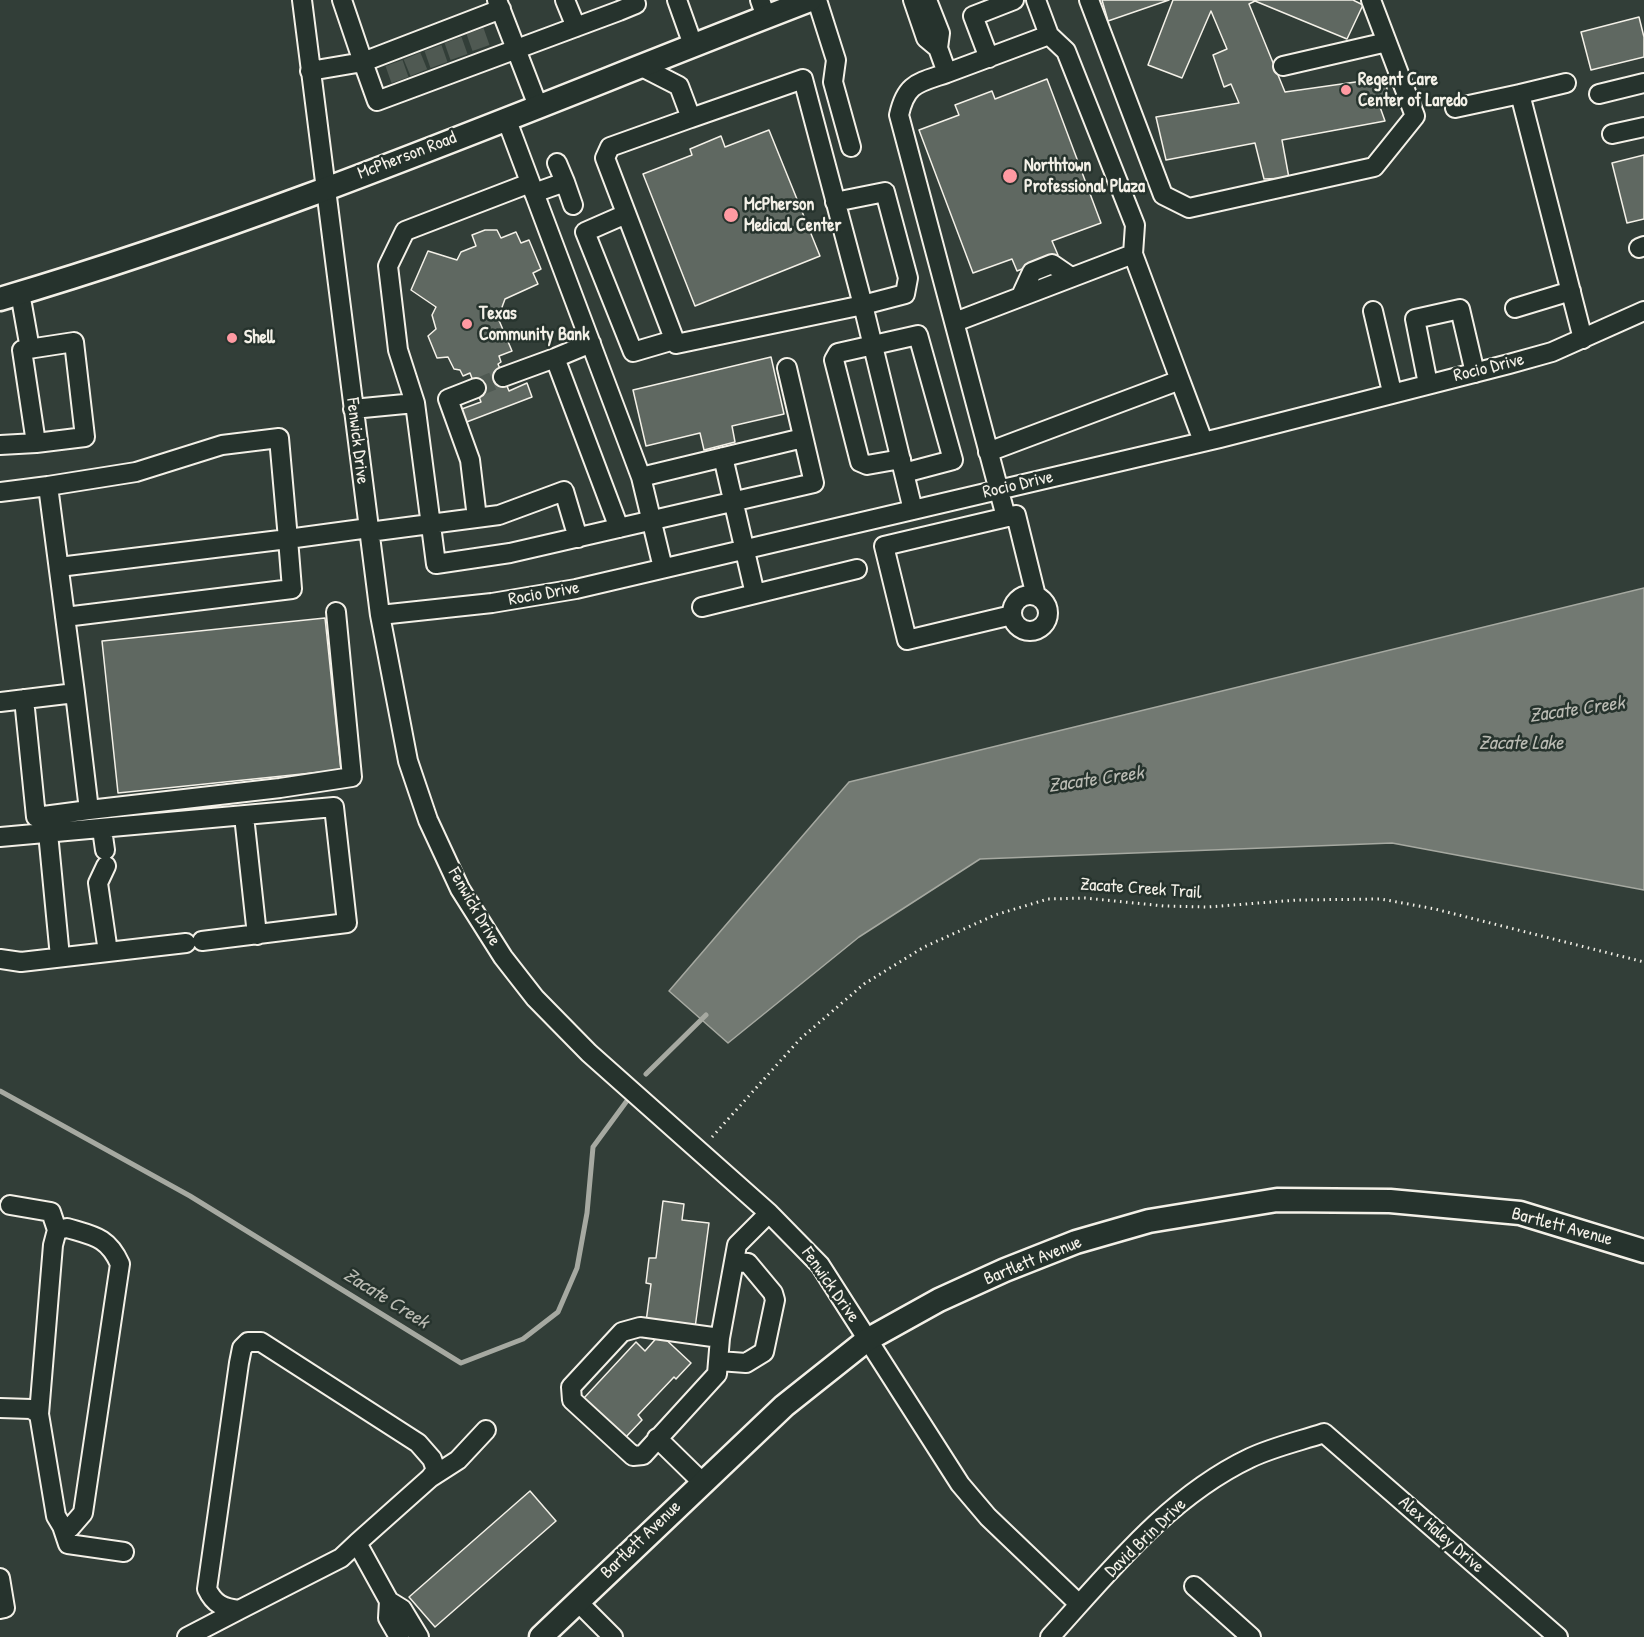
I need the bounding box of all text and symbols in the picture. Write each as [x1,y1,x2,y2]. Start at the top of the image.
place label: Regent Care Center of Laredo [1358,69,1468,112]
marker: Regent Care Center of Laredo [1339,83,1353,97]
street label: McPherson Road [355,127,459,185]
place label: Northtown Professional Plaza [1024,155,1145,198]
marker: Northtown Professional Plaza [1001,167,1019,185]
place label: McPherson Medical Center [744,194,841,236]
marker: McPherson Medical Center [722,206,740,224]
place label: Texas Community Bank [479,303,590,346]
marker: Texas Community Bank [460,317,474,331]
place label: Shell [244,327,275,349]
marker: Shell [225,331,239,345]
street label: Rocio Drive [1452,349,1526,387]
street label: Fenwick Drive [341,397,373,485]
street label: Rocio Drive [981,466,1055,504]
street label: Rocio Drive [507,577,581,611]
water label: Zacate Creek [1528,691,1626,729]
water label: Zacate Lake [1479,732,1563,756]
water label: Zacate Creek [1047,761,1145,799]
street label: Fenwick Drive [443,864,505,950]
street label: Zacate Creek Trail [1080,874,1202,904]
street label: Bartlett Avenue [1509,1203,1615,1251]
street label: Bartlett Avenue [981,1232,1085,1290]
street label: Fenwick Drive [796,1243,864,1327]
water label: Zacate Creek [339,1263,433,1335]
street label: Alex Haley Drive [1394,1492,1488,1578]
street label: David Brin Drive [1101,1494,1191,1582]
street label: Bartlett Avenue [596,1496,686,1584]

